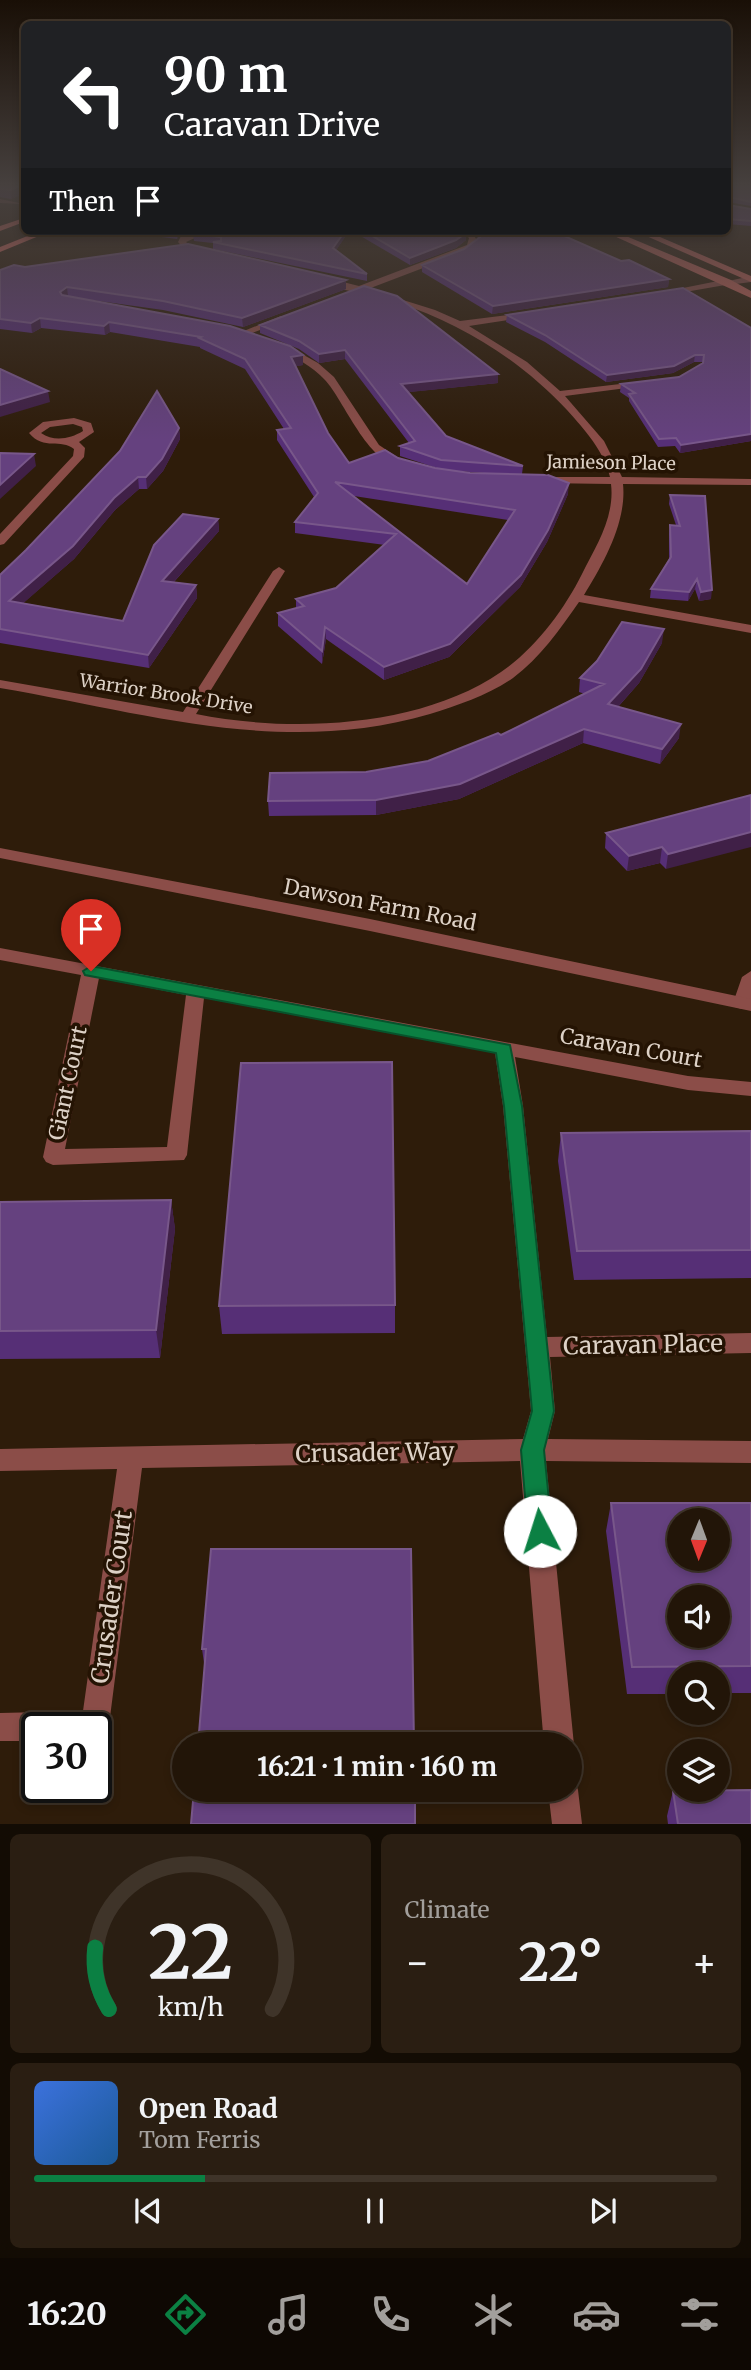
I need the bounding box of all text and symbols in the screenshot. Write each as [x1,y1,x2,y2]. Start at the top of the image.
text: 90 m [164,44,288,105]
icon: left [49,49,140,140]
text: Caravan Drive [164,105,380,145]
icon: arrive [129,182,167,220]
text: Then [49,185,115,218]
street label: Jamieson Place [545,450,676,475]
street label: Warrior Brook Drive [77,668,254,719]
street label: Dawson Farm Road [281,873,479,936]
pin [61,899,121,971]
icon: arrive [72,910,110,948]
street label: Caravan Court [558,1022,704,1073]
street label: Giant Court [42,1023,93,1143]
street label: Caravan Place [563,1328,723,1361]
street label: Crusader Way [295,1436,455,1469]
position arrow [503,1494,577,1568]
street label: Crusader Court [84,1508,139,1685]
north arrow [667,1508,730,1572]
map controls [667,1508,730,1802]
button: sound [667,1585,730,1648]
button: search [667,1662,730,1725]
speed limit sign: 30 [21,1712,112,1803]
button: layers [667,1739,730,1802]
text: 16:21 · 1 min · 160 m [257,1750,497,1783]
text: Climate [405,1895,490,1924]
text: 22 [148,1908,233,2000]
text: 22° [519,1930,603,1995]
text: − [405,1939,430,1986]
text: + [692,1939,717,1986]
text: km/h [157,1991,223,2023]
text: Open Road [139,2092,278,2125]
text: Tom Ferris [139,2125,261,2154]
icon: previous [129,2192,167,2230]
icon: pause [356,2192,394,2230]
icon: next [584,2192,622,2230]
icon: directions [161,2290,210,2339]
icon: music [264,2290,313,2339]
icon: phone [366,2290,415,2339]
icon: climate [469,2290,518,2339]
icon: car [572,2290,621,2339]
icon: filters [675,2290,724,2339]
text: 16:20 [27,2294,107,2334]

